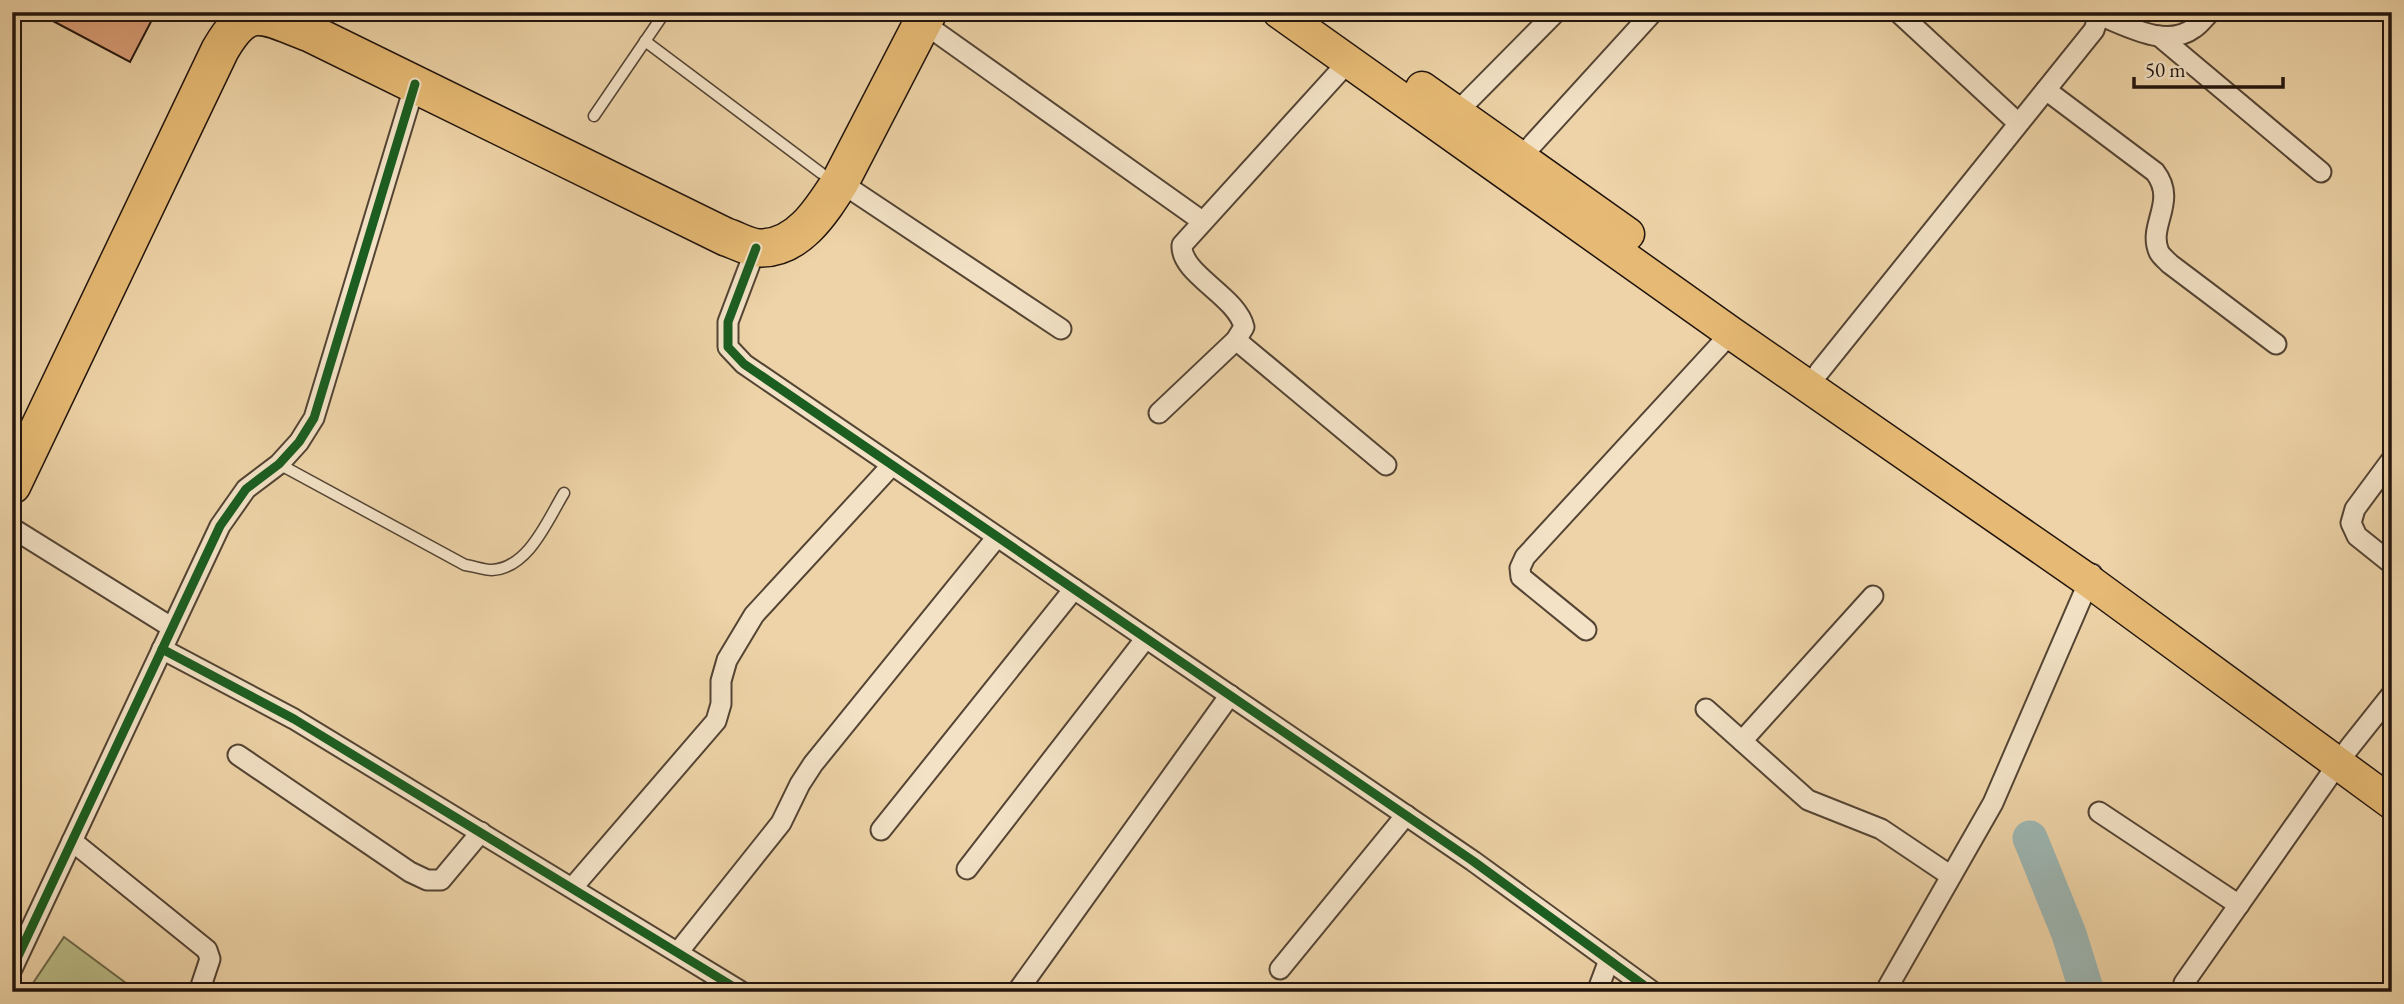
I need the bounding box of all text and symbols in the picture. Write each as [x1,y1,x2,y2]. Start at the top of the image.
scale bar [2134,46,2283,90]
text: 50 m [2145,56,2186,83]

